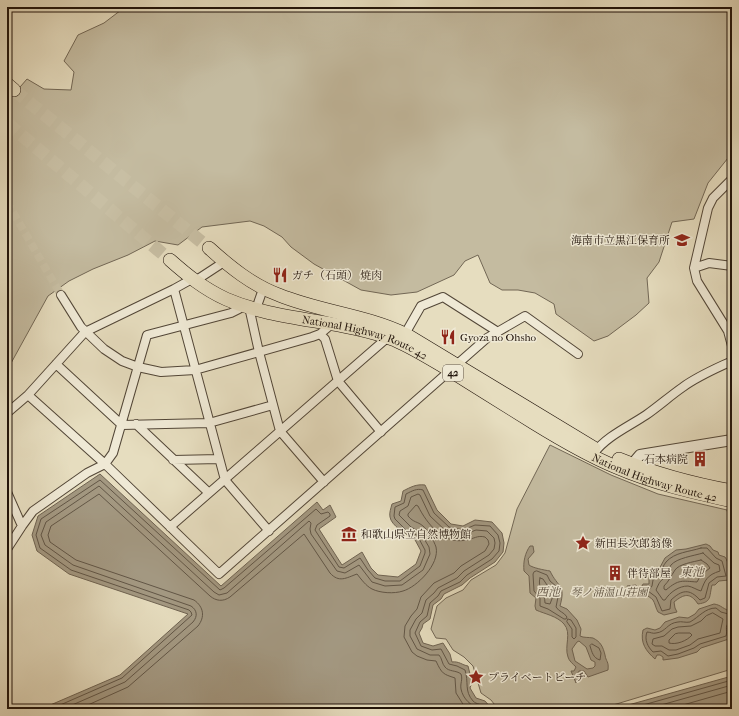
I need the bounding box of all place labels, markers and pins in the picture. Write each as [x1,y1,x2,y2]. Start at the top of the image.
school or university icon: 海南市立黒江保育所 [673,231,691,249]
place label: 海南市立黒江保育所 [571,234,670,247]
restaurant icon: ガチ（石頭） 焼肉 [271,266,289,284]
place label: ガチ（石頭） 焼肉 [292,269,382,282]
restaurant icon: Gyoza no Ohsho [439,328,457,346]
place label: Gyoza no Ohsho [460,331,537,344]
building icon: 石本病院 [691,450,709,468]
place label: 石本病院 [644,453,688,466]
museum icon: 和歌山県立自然博物館 [340,525,358,543]
place label: 和歌山県立自然博物館 [361,528,471,541]
place icon: 新田長次郎翁像 [574,534,592,552]
place label: 新田長次郎翁像 [595,537,672,550]
building icon: 伴待部屋 [606,564,624,582]
place label: 伴待部屋 [627,567,671,580]
place icon: プライベートビーチ [467,668,485,686]
place label: プライベートビーチ [488,671,586,684]

